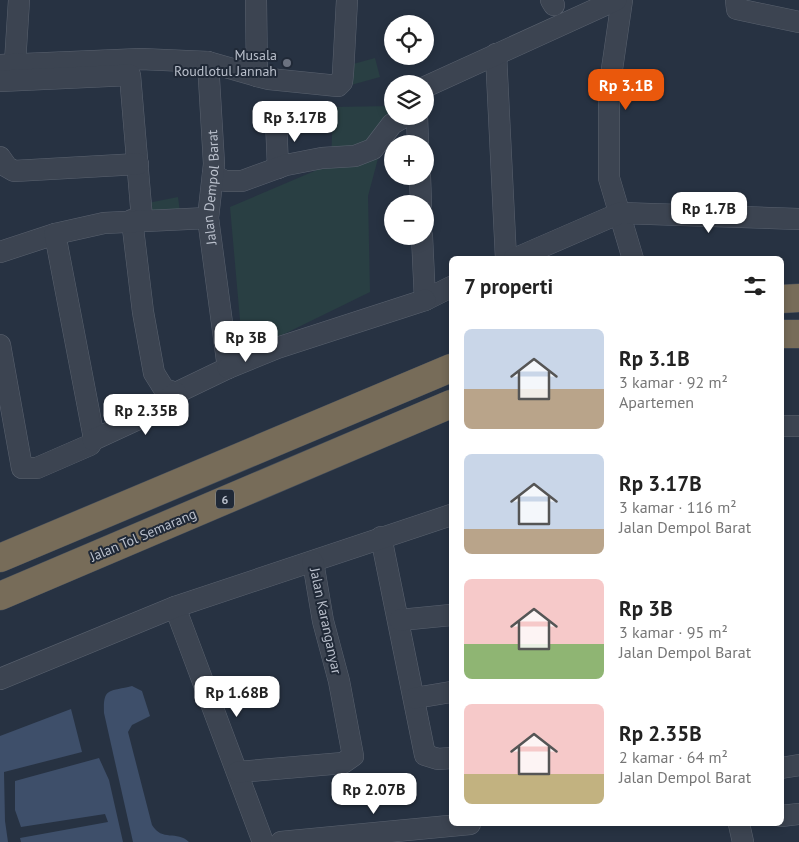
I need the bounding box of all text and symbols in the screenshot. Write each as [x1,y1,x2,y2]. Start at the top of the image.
map controls [384,15,434,245]
button: locate [384,15,434,65]
place label: Musala Roudlotul Jannah [174,46,277,80]
marker: Musala Roudlotul Jannah [281,57,293,69]
pin: Rp 3.1B [580,68,672,111]
button: layers [384,75,434,125]
text: Rp 3.1B [599,75,653,95]
pin: Rp 3.17B [243,100,347,143]
text: Rp 3.17B [264,107,326,127]
street label: Jalan Dempol Barat [199,129,223,247]
button: + [384,135,434,185]
pin: Rp 1.7B [663,192,755,234]
button: − [384,195,434,245]
text: Rp 1.7B [682,198,736,218]
icon: filters [741,272,769,300]
text: 7 properti [464,273,553,300]
pin: Rp 3B [211,320,281,363]
text: Rp 3B [226,327,266,347]
text: Rp 3.1B [619,345,690,372]
icon: home [504,349,564,409]
text: 3 kamar · 92 m² [619,372,728,392]
text: Apartemen [619,392,694,412]
pin: Rp 2.35B [94,394,198,436]
text: Rp 2.35B [115,400,177,420]
text: Rp 3.17B [619,470,702,497]
icon: home [504,474,564,534]
road number: 6 [216,489,234,508]
text: 3 kamar · 116 m² [619,497,737,517]
street label: Jalan Tol Semarang [86,504,199,566]
text: Jalan Dempol Barat [619,517,751,537]
street label: Jalan Karanganyar [306,565,346,676]
text: Rp 3B [619,595,673,622]
icon: home [504,599,564,659]
text: 3 kamar · 95 m² [619,622,728,642]
text: Jalan Dempol Barat [619,642,751,662]
pin: Rp 1.68B [185,676,289,718]
text: Rp 1.68B [206,682,268,702]
text: Rp 2.35B [619,720,702,747]
icon: home [504,724,564,784]
text: 2 kamar · 64 m² [619,747,728,767]
text: Jalan Dempol Barat [619,767,751,787]
pin: Rp 2.07B [322,772,426,815]
text: Rp 2.07B [343,779,405,799]

